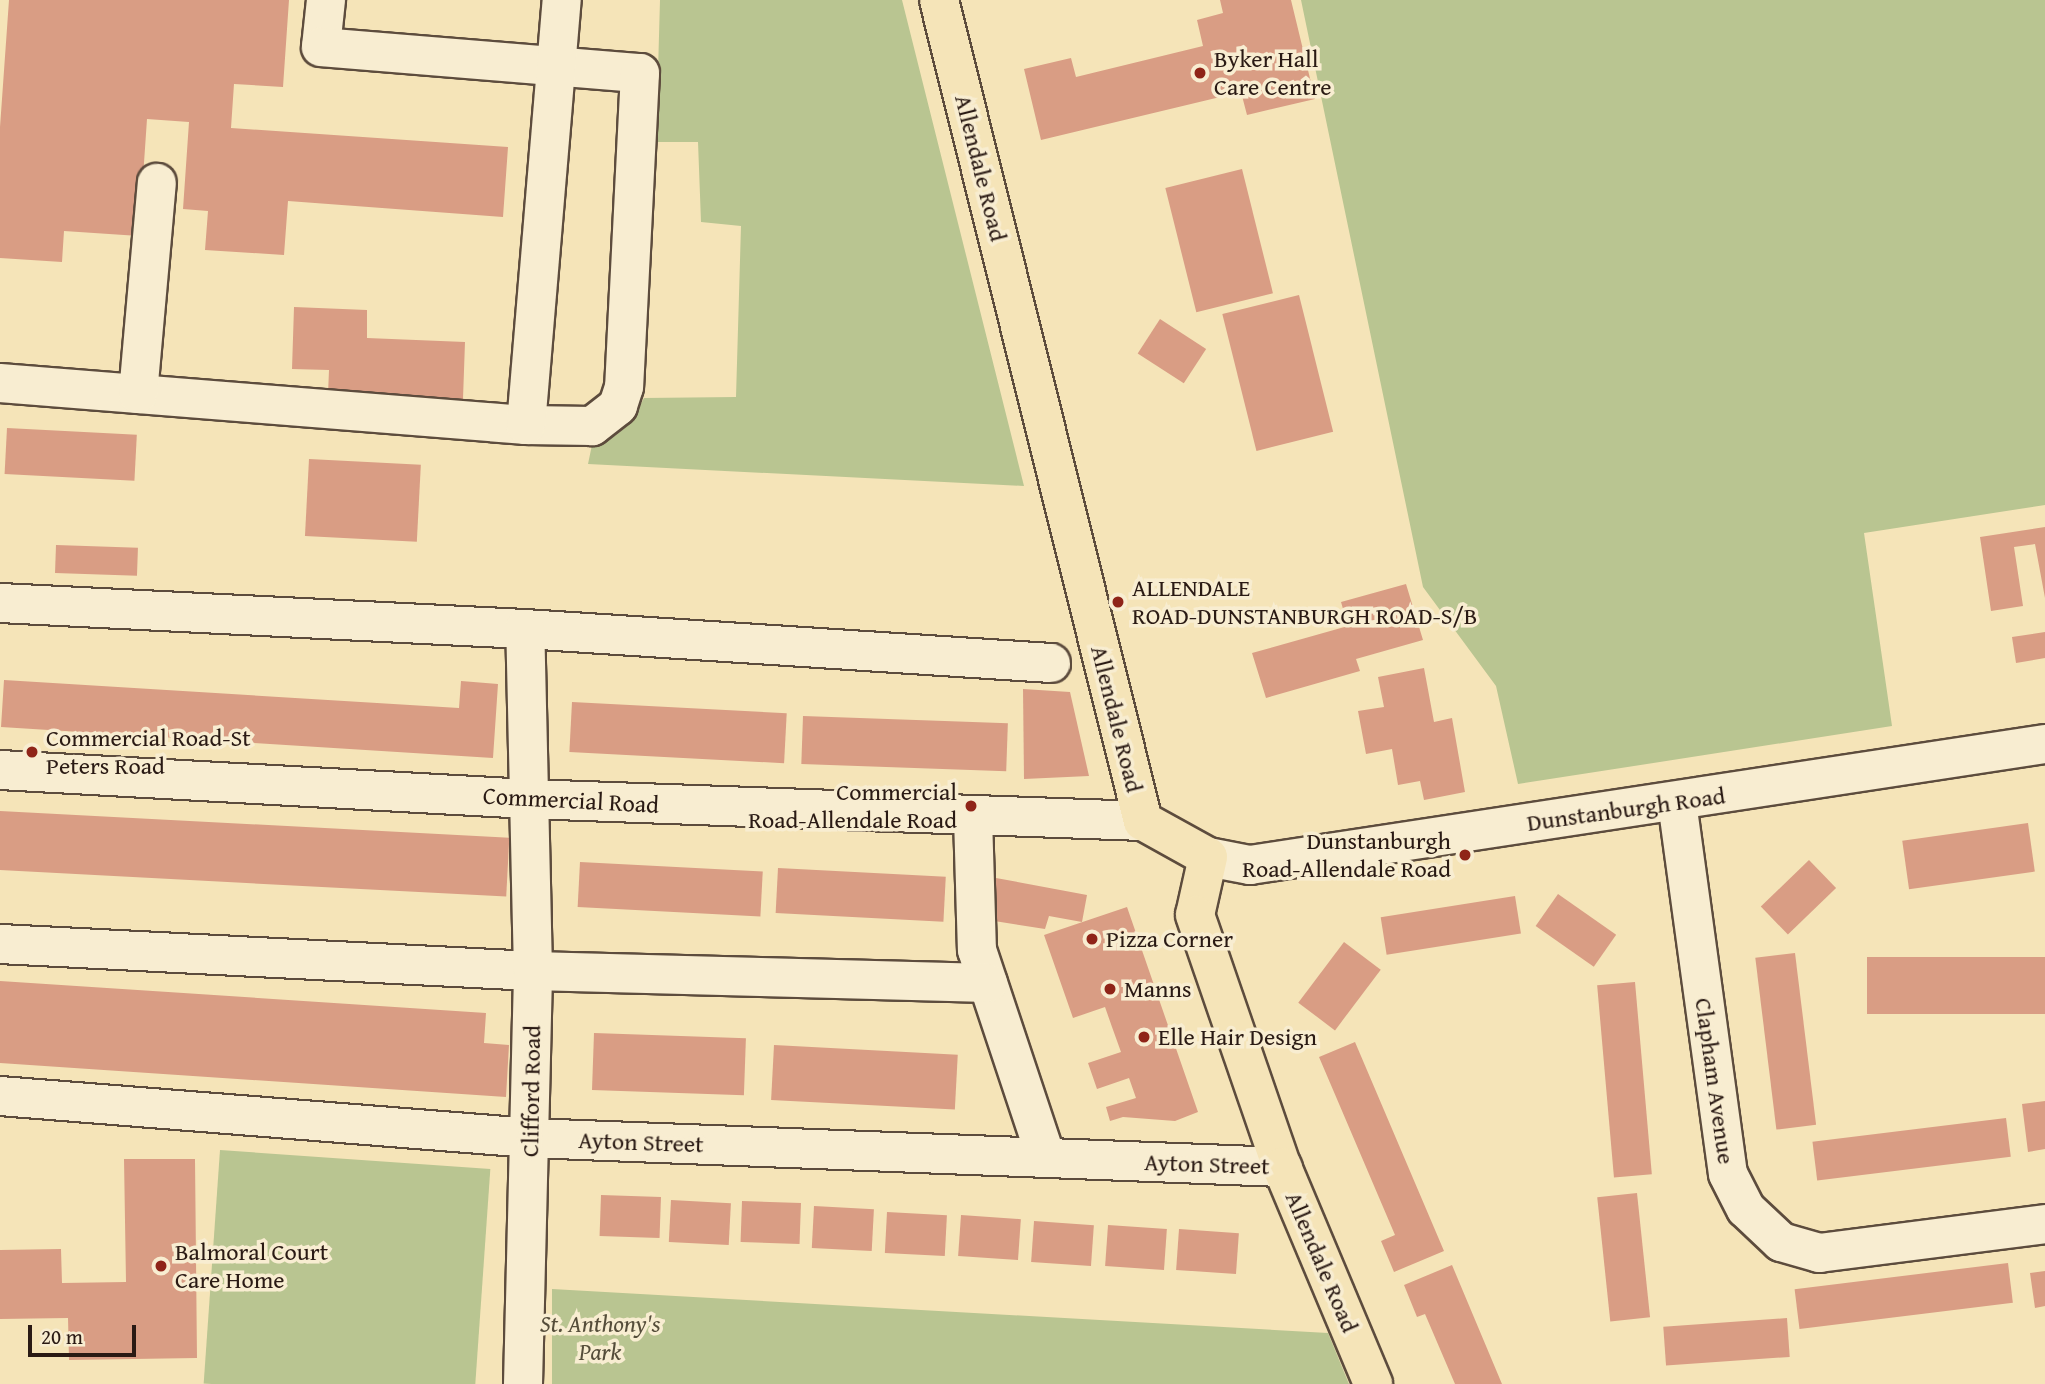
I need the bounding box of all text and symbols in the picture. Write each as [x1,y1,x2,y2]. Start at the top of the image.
place label: Byker Hall Care Centre [1214,45,1332,101]
marker: Byker Hall Care Centre [1192,65,1208,81]
street label: Allendale Road [949,92,1013,244]
place label: ALLENDALE ROAD-DUNSTANBURGH ROAD-S/B [1132,574,1477,630]
marker: ALLENDALE ROAD-DUNSTANBURGH ROAD-S/B [1110,594,1126,610]
street label: Allendale Road [1085,643,1149,795]
place label: Commercial Road-St Peters Road [46,724,251,780]
marker: Commercial Road-St Peters Road [24,744,40,760]
place label: Commercial Road-Allendale Road [748,778,957,834]
street label: Commercial Road [482,781,660,819]
street label: Dunstanburgh Road [1525,781,1727,837]
marker: Commercial Road-Allendale Road [963,798,979,814]
place label: Dunstanburgh Road-Allendale Road [1242,827,1451,883]
marker: Dunstanburgh Road-Allendale Road [1457,847,1473,863]
place label: Pizza Corner [1106,925,1233,953]
marker: Pizza Corner [1084,931,1100,947]
place label: Manns [1124,975,1192,1003]
marker: Manns [1102,981,1118,997]
street label: Clapham Avenue [1689,996,1741,1166]
place label: Elle Hair Design [1158,1023,1317,1051]
street label: Clifford Road [515,1025,547,1157]
marker: Elle Hair Design [1136,1029,1152,1045]
street label: Ayton Street [578,1125,704,1159]
street label: Ayton Street [1144,1147,1270,1181]
street label: Allendale Road [1279,1187,1365,1337]
place label: Balmoral Court Care Home [175,1238,328,1294]
marker: Balmoral Court Care Home [153,1258,169,1274]
scale bar [32,1310,140,1354]
park label: St. Anthony's Park [540,1310,660,1366]
text: 20 m [41,1321,83,1352]

